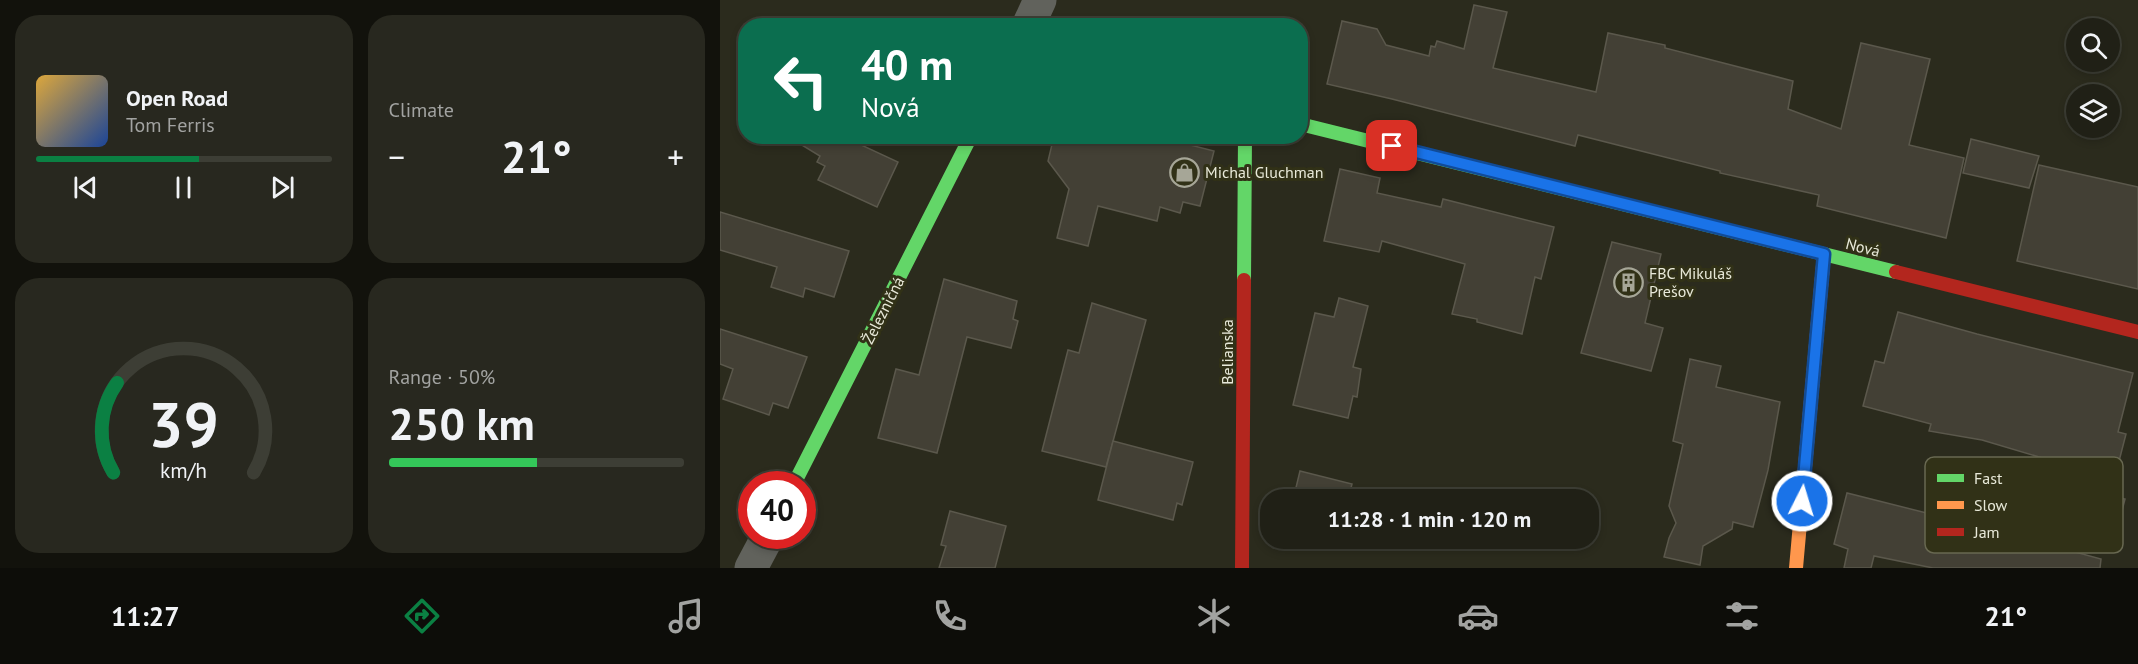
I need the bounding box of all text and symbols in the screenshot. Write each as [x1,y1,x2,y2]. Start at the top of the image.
map controls [2066,18,2120,138]
button: search [2066,18,2120,72]
text: 40 m [861,37,953,92]
icon: left [762,42,840,120]
text: Open Road [126,84,228,112]
button: layers [2066,84,2120,138]
text: Nová [861,90,920,124]
text: Climate [389,97,454,123]
text: Tom Ferris [126,112,215,138]
pin [1366,120,1417,171]
text: 21° [501,127,572,185]
icon: arrive [1375,129,1408,162]
text: − [389,135,405,178]
text: + [667,135,684,178]
shop icon: Michal Gluchman [1168,156,1200,188]
place label: Michal Gluchman [1205,162,1324,182]
icon: previous [69,171,102,204]
icon: pause [167,171,200,204]
icon: next [266,171,299,204]
street label: Nová [1844,233,1882,261]
place label: FBC Mikuláš Prešov [1649,263,1732,301]
building icon: FBC Mikuláš Prešov [1612,266,1644,298]
street label: Železničná [858,273,908,347]
street label: Belianska [1217,319,1237,385]
text: Range · 50% [389,364,495,390]
text: 39 [148,383,219,464]
text: 250 km [389,394,535,452]
text: km/h [160,456,207,484]
legend [1925,457,2123,553]
text: Fast [1974,468,2003,488]
position arrow [1770,469,1834,533]
speed limit sign: 40 [738,471,816,549]
text: Slow [1974,495,2008,515]
text: 11:28 · 1 min · 120 m [1328,505,1531,533]
text: Jam [1973,522,2000,542]
icon: directions [401,595,443,637]
icon: music [665,595,707,637]
icon: phone [929,595,971,637]
icon: climate [1193,595,1235,637]
icon: car [1457,595,1499,637]
icon: filters [1721,595,1763,637]
text: 11:27 [111,599,179,633]
text: 21° [1985,599,2027,633]

